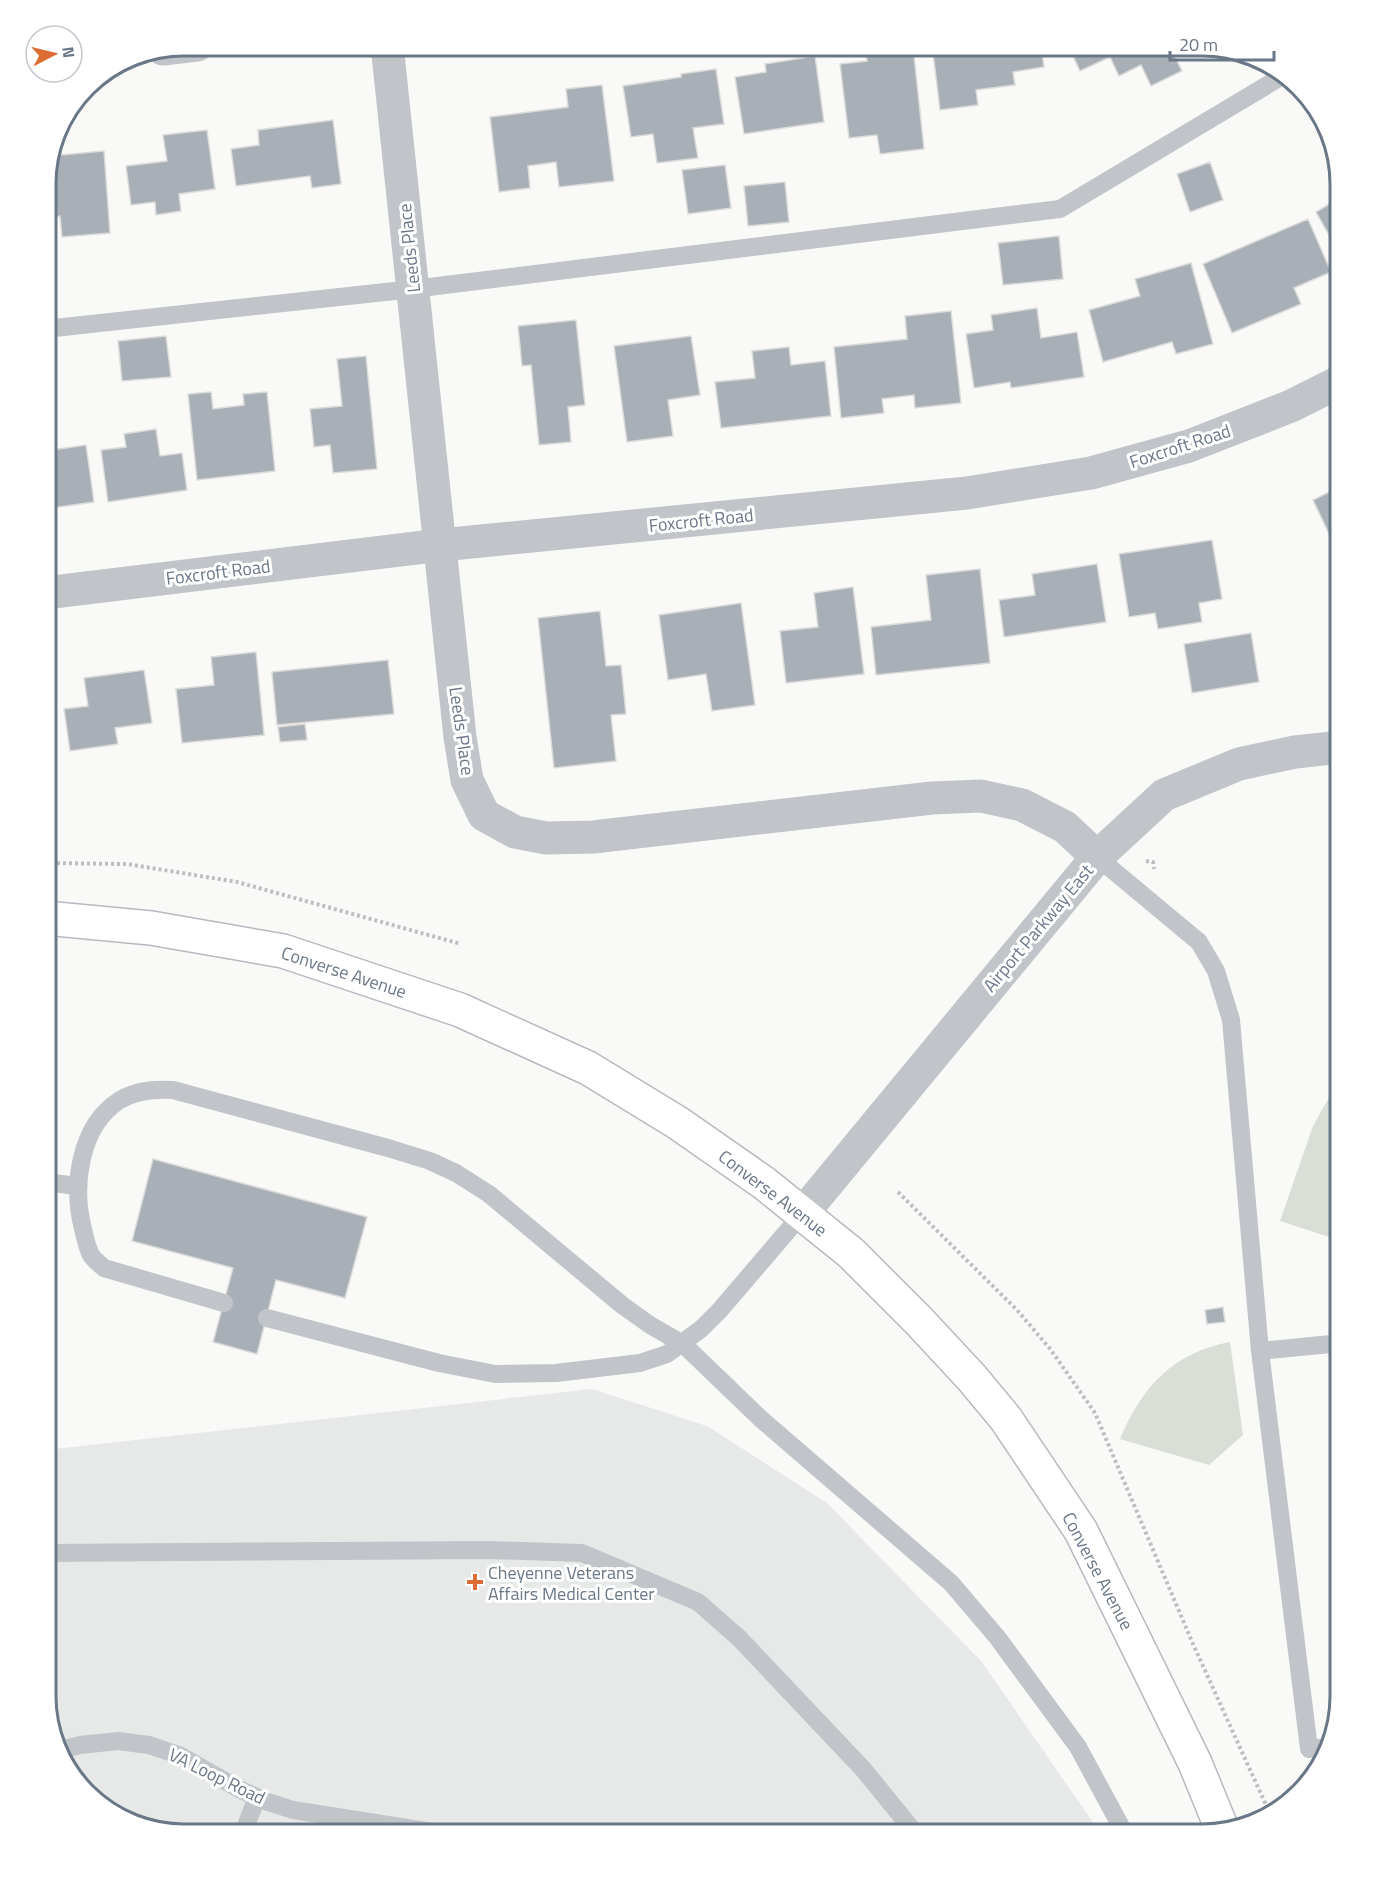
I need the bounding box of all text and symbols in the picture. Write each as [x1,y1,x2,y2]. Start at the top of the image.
north arrow [24,24,84,84]
scale bar [1170,24,1274,62]
text: 20 m [1179,31,1218,58]
text: N [56,45,81,59]
street label: Leeds Place [391,202,427,294]
street label: Foxcroft Road [1126,417,1234,475]
street label: Foxcroft Road [647,501,755,539]
street label: Foxcroft Road [164,552,272,592]
street label: Leeds Place [442,685,482,777]
street label: Airport Parkway East [976,858,1100,998]
street label: Converse Avenue [278,939,410,1005]
street label: Converse Avenue [713,1143,833,1243]
street label: Converse Avenue [1056,1507,1140,1635]
place label: Cheyenne Veterans Affairs Medical Center [488,1559,655,1607]
marker: Cheyenne Veterans Affairs Medical Center [466,1573,484,1591]
street label: VA Loop Road [164,1741,270,1811]

